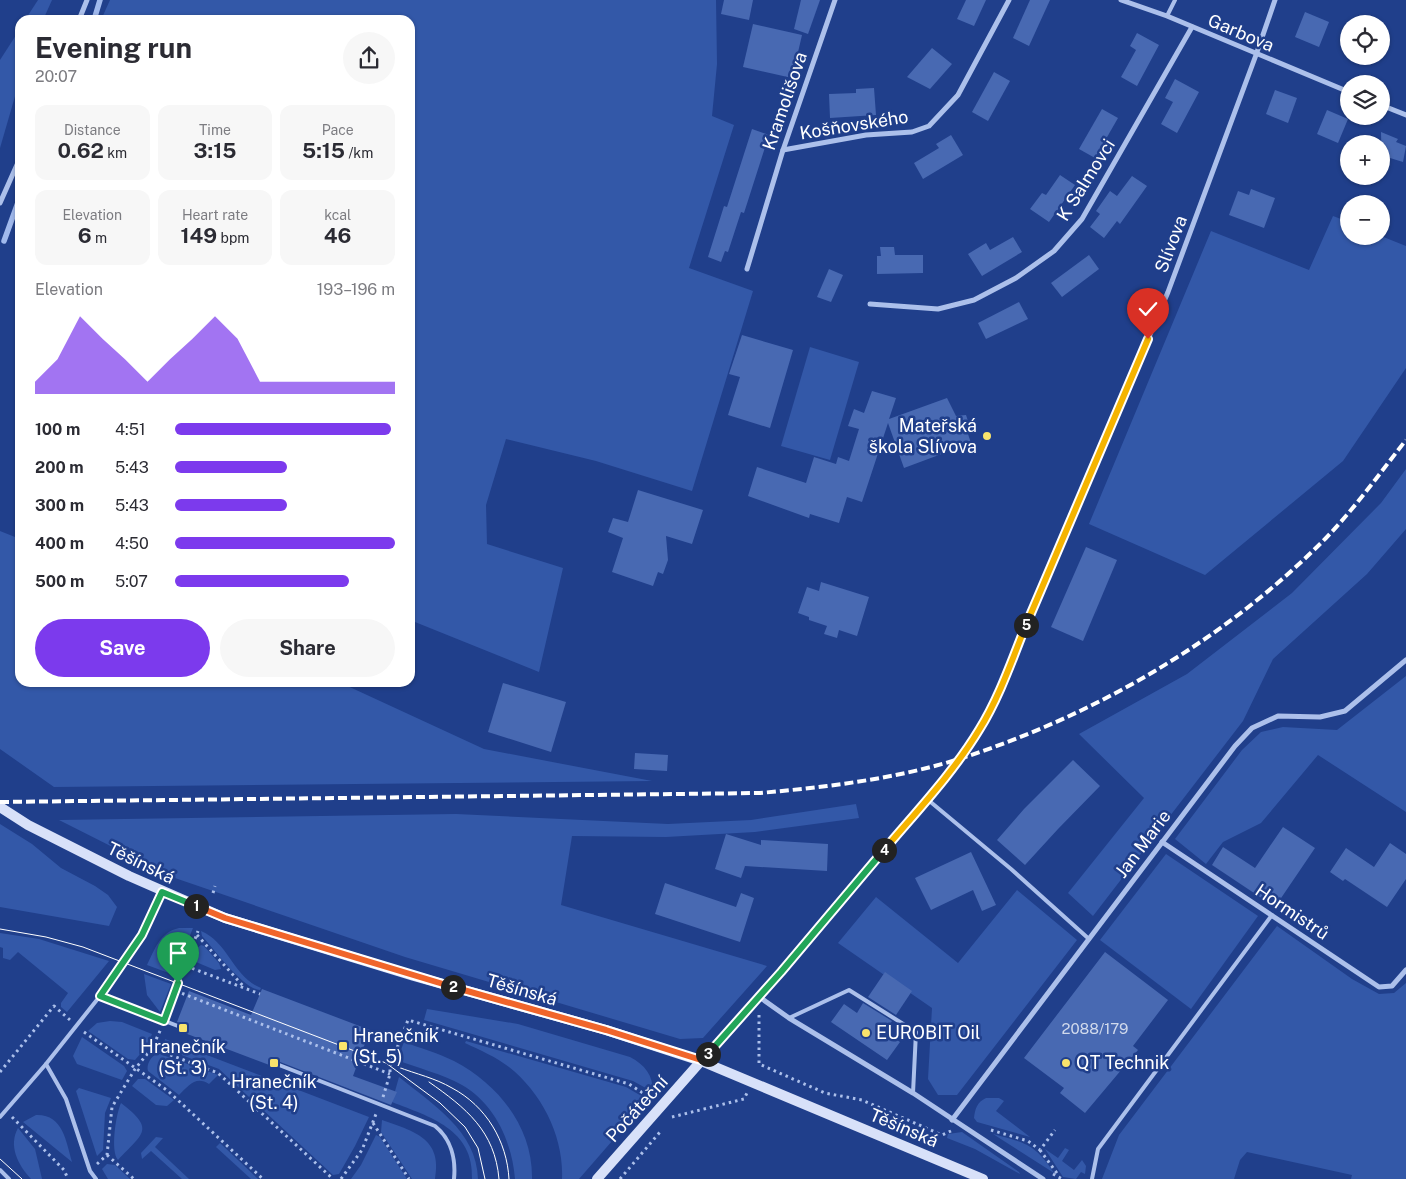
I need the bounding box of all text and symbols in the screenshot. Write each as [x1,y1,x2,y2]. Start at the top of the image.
street label: Garbova [1205,9,1277,56]
map controls [1340,15,1390,245]
button: locate [1340,15,1390,65]
text: Evening run [35,31,192,64]
button: share [343,32,395,84]
street label: Kramolišova [758,49,811,153]
text: 20:07 [35,67,77,86]
button: layers [1340,75,1390,125]
street label: Košňovského [798,106,910,143]
text: Distance [64,122,121,138]
text: Time [199,122,231,138]
text: Pace [322,122,354,138]
street label: K Salmovci [1052,135,1119,225]
button: + [1340,135,1390,185]
text: 0.62 [57,138,104,163]
text: 3:15 [194,138,236,163]
text: 5:15 [302,138,345,163]
text: km [104,145,127,161]
text: /km [345,145,373,161]
button: − [1340,195,1390,245]
text: Elevation [63,207,122,223]
text: Heart rate [182,207,248,223]
text: kcal [324,207,351,223]
street label: Slívova [1150,212,1191,275]
text: 6 [78,223,92,248]
text: 149 [181,223,217,248]
text: 46 [324,223,351,248]
text: m [92,230,107,246]
text: bpm [217,230,249,246]
text: Elevation [35,280,103,299]
text: 193–196 m [317,280,395,299]
pin [1127,288,1169,339]
icon: check [1134,295,1162,323]
place label: Mateřská škola Slívova [869,415,977,457]
text: 100 m [35,420,80,439]
text: 4:51 [115,420,145,439]
marker: Mateřská škola Slívova [981,430,993,442]
text: 200 m [35,458,84,477]
text: 5:43 [115,458,149,477]
text: 300 m [35,496,84,515]
text: 5:43 [115,496,149,515]
text: 400 m [35,534,84,553]
text: 4:50 [115,534,149,553]
text: 500 m [35,572,84,591]
text: 5:07 [115,572,148,591]
pin: 5 [1014,612,1038,638]
text: 5 [1022,617,1031,633]
button: Save [35,619,210,677]
button: Share [220,619,395,677]
street label: Jan Marie [1110,806,1175,882]
street label: Těšínská [104,837,178,888]
pin: 4 [872,838,896,862]
text: 4 [880,842,889,858]
street label: Hormistrů [1251,879,1333,944]
pin: 1 [184,894,208,918]
text: 1 [194,898,200,914]
pin [157,932,199,983]
icon: arrive [164,939,192,967]
street label: Těšínská [484,969,560,1010]
pin: 2 [440,974,466,1000]
text: 2 [449,979,458,995]
house number: 2088/179 [1062,1020,1128,1037]
marker: Hranečník (St. 3) [177,1022,189,1034]
place label: EUROBIT Oil [876,1022,980,1043]
place label: Hranečník (St. 5) [353,1025,439,1067]
marker: EUROBIT Oil [860,1027,872,1039]
place label: Hranečník (St. 3) [140,1036,226,1078]
marker: Hranečník (St. 5) [337,1040,349,1052]
pin: 3 [696,1042,720,1066]
text: 3 [704,1046,713,1062]
place label: QT Technik [1076,1052,1169,1073]
marker: Hranečník (St. 4) [268,1057,280,1069]
marker: QT Technik [1060,1057,1072,1069]
place label: Hranečník (St. 4) [231,1071,317,1113]
street label: Počáteční [601,1071,672,1146]
street label: Těšínská [867,1104,942,1151]

